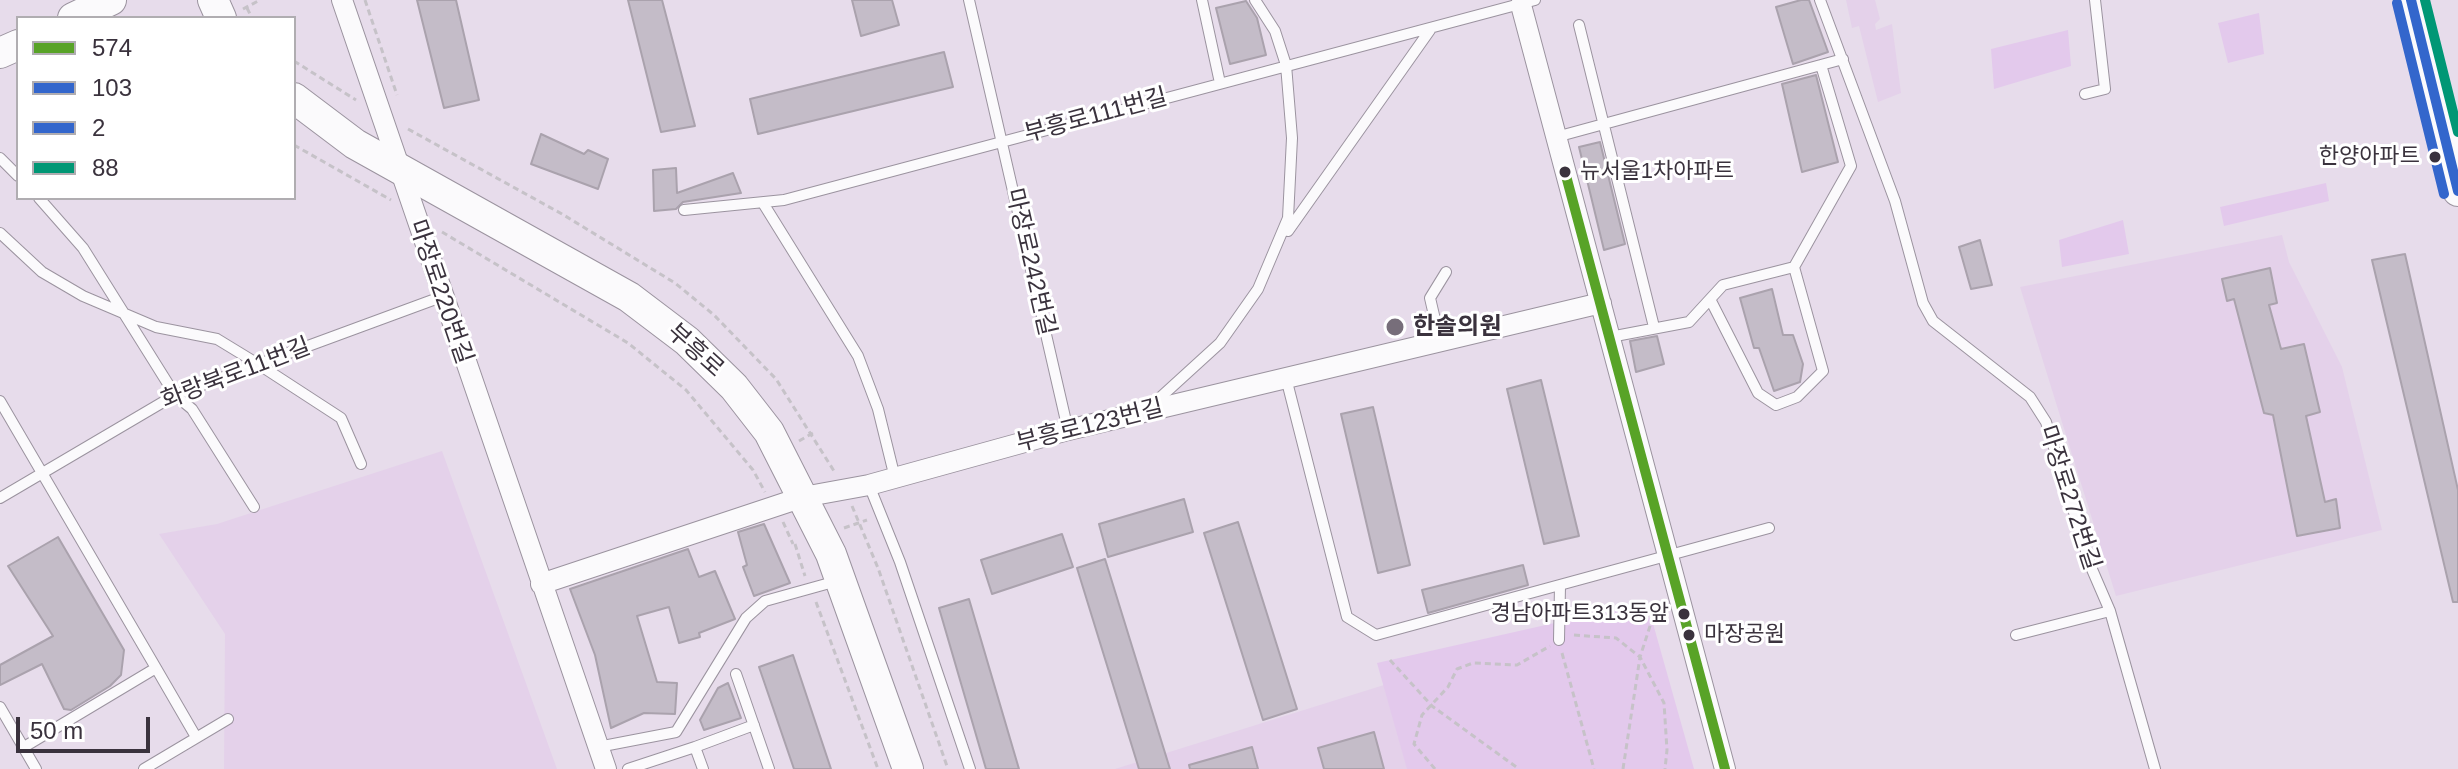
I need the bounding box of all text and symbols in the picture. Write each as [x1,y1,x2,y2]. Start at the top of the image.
legend [16,16,296,200]
text: 574 [92,34,132,61]
text: 103 [92,74,132,101]
street label: 부흥로111번길 [1021,83,1171,149]
text: 2 [92,114,105,141]
place label: 한양아파트 [2319,144,2420,170]
marker: 한양아파트 [2427,149,2443,165]
text: 88 [92,154,119,181]
place label: 뉴서울1차아파트 [1580,159,1734,185]
marker: 뉴서울1차아파트 [1557,164,1573,180]
street label: 마장로242번길 [999,185,1061,339]
street label: 마장로220번길 [402,216,478,368]
place label: 한솔의원 [1413,313,1501,341]
marker: 한솔의원 [1384,316,1406,338]
street label: 부흥로 [661,318,729,384]
street label: 화랑북로11번길 [157,332,315,416]
street label: 부흥로123번길 [1014,394,1166,458]
street label: 마장로272번길 [2032,422,2106,574]
place label: 경남아파트313동앞 [1491,601,1669,627]
marker: 경남아파트313동앞 [1676,606,1692,622]
place label: 마장공원 [1704,622,1785,648]
marker: 마장공원 [1681,627,1697,643]
scale bar [20,701,154,751]
text: 50 m [30,717,83,744]

